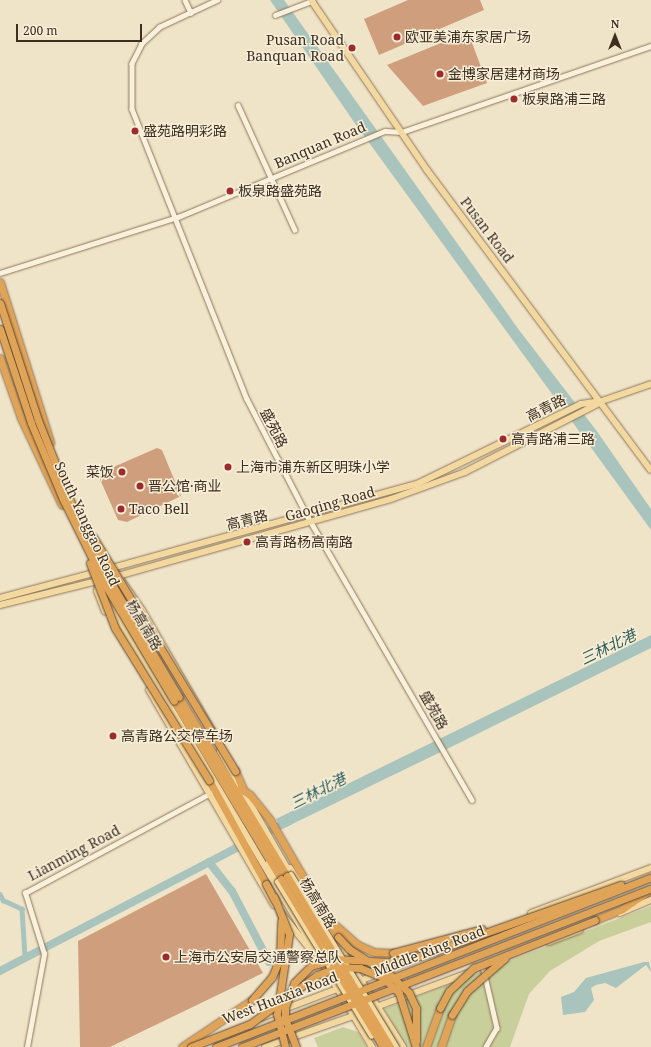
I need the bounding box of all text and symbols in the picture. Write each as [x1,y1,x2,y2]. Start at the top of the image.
scale bar [18,16,144,42]
north arrow [595,16,635,56]
text: N [611,16,619,31]
text: 200 m [23,22,58,39]
place label: 欧亚美浦东家居广场 [405,29,531,45]
place label: Pusan Road Banquan Road [246,32,344,64]
marker: 欧亚美浦东家居广场 [392,32,402,42]
marker: Pusan Road Banquan Road [347,43,357,53]
place label: 金博家居建材商场 [448,66,560,82]
marker: 金博家居建材商场 [435,69,445,79]
place label: 板泉路浦三路 [522,91,606,107]
marker: 板泉路浦三路 [509,94,519,104]
street label: Banquan Road [272,118,368,172]
place label: 盛苑路明彩路 [143,123,227,139]
marker: 盛苑路明彩路 [130,126,140,136]
place label: 板泉路盛苑路 [238,183,322,199]
marker: 板泉路盛苑路 [225,186,235,196]
street label: Pusan Road [457,194,517,266]
street label: 高青路 [523,391,569,425]
street label: 盛苑路 [257,405,291,451]
place label: 高青路浦三路 [511,431,595,447]
marker: 高青路浦三路 [498,434,508,444]
street label: South Yanggao Road [51,459,123,589]
place label: 上海市浦东新区明珠小学 [236,459,390,475]
marker: 上海市浦东新区明珠小学 [223,462,233,472]
place label: 菜饭 [86,464,114,480]
marker: 菜饭 [117,467,127,477]
place label: 晋公馆·商业 [148,478,221,494]
marker: 晋公馆·商业 [135,481,145,491]
street label: Gaoqing Road [283,483,377,525]
place label: Taco Bell [129,501,189,517]
marker: Taco Bell [116,504,126,514]
street label: 高青路 [225,507,269,533]
place label: 高青路杨高南路 [255,534,353,550]
marker: 高青路杨高南路 [242,537,252,547]
street label: 杨高南路 [122,597,166,653]
water label: 三林北港 [577,626,639,668]
street label: 盛苑路 [416,688,452,732]
place label: 高青路公交停车场 [121,728,233,744]
marker: 高青路公交停车场 [108,731,118,741]
water label: 三林北港 [287,769,349,813]
street label: Lianming Road [25,822,123,884]
street label: 杨高南路 [296,875,340,931]
street label: Middle Ring Road [371,922,487,980]
place label: 上海市公安局交通警察总队 [174,949,342,965]
marker: 上海市公安局交通警察总队 [161,952,171,962]
street label: West Huaxia Road [220,968,340,1028]

